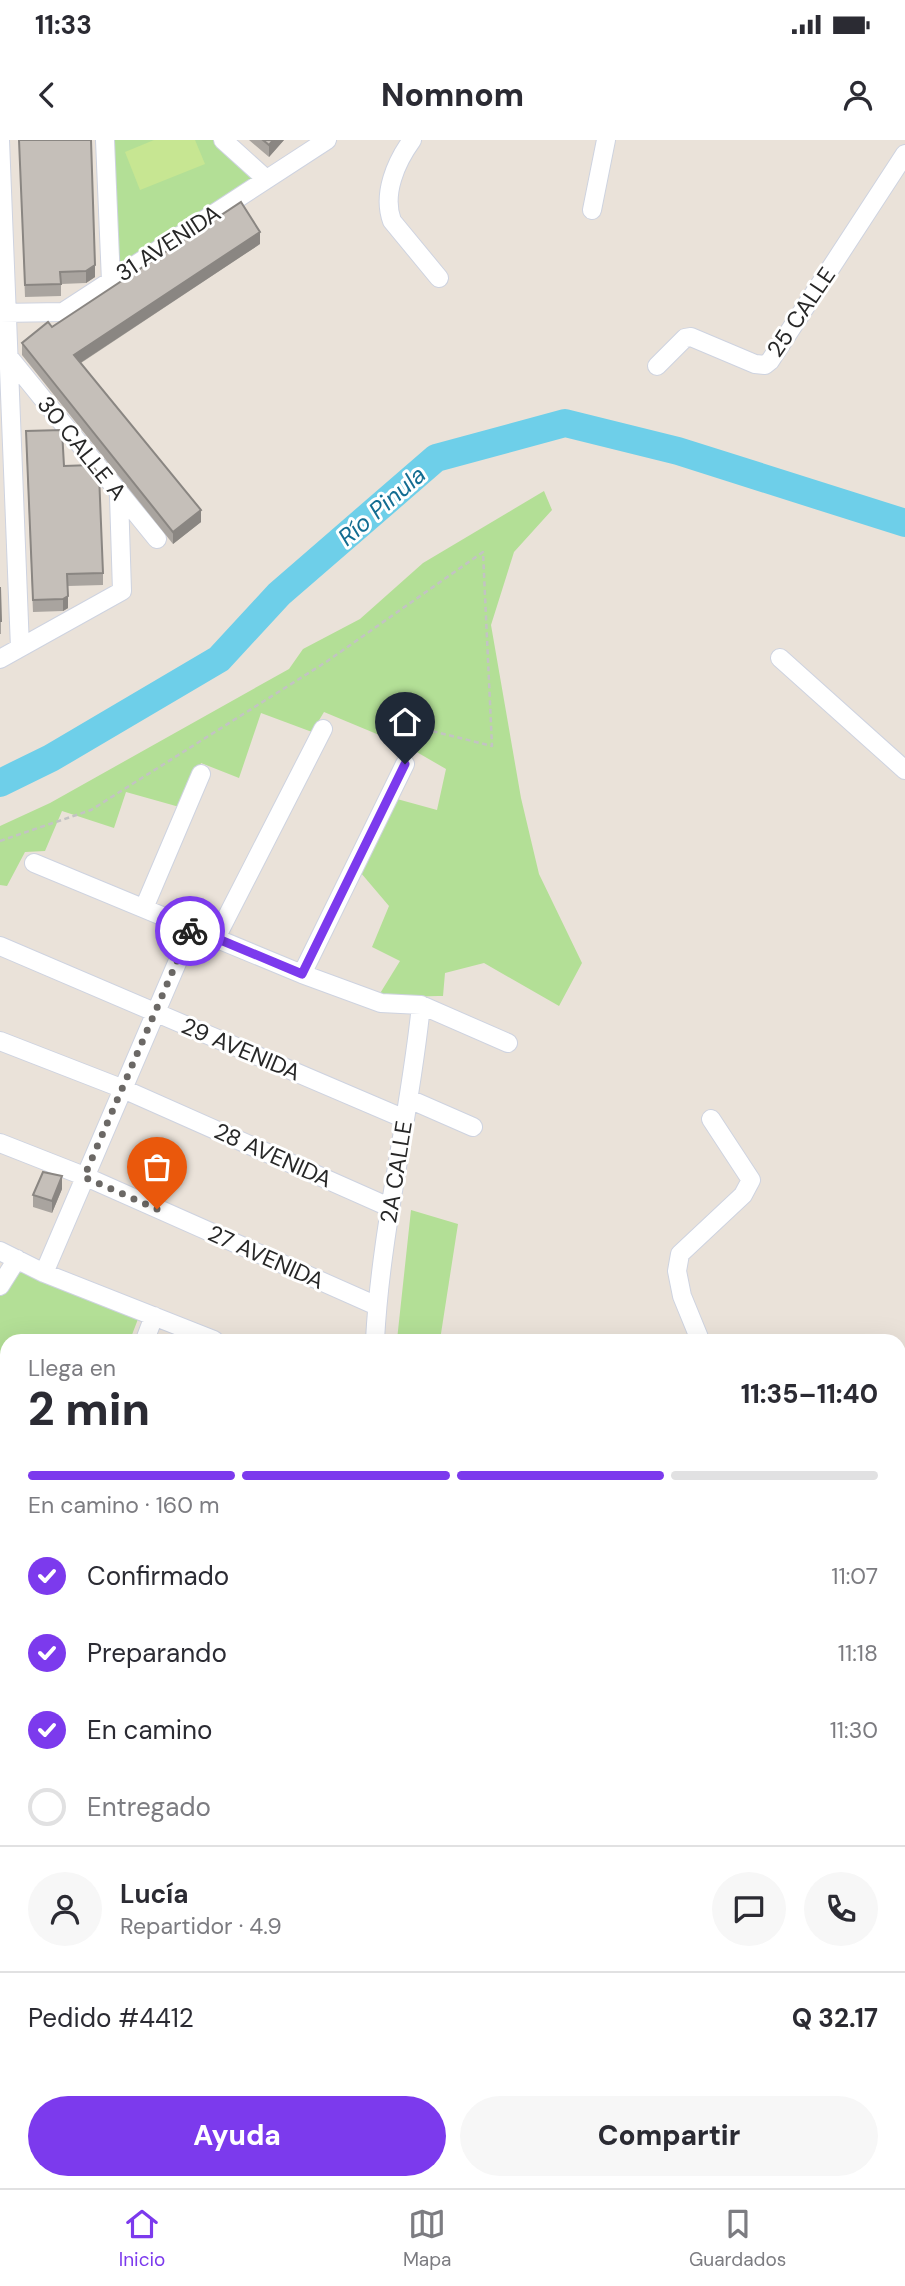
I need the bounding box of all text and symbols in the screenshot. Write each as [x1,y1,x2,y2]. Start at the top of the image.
text: 11:33 [35,8,92,42]
text: Nomnom [381,74,524,116]
icon: back [28,76,66,114]
icon: person [839,76,877,114]
street label: 31 AVENIDA [110,198,226,288]
street label: 25 CALLE [760,261,842,363]
street label: 30 CALLE A [31,390,133,506]
water label: Río Pinula [331,459,432,552]
pin [375,692,435,764]
icon: home [386,703,424,741]
courier [155,896,225,966]
icon: bike [171,912,209,950]
street label: 29 AVENIDA [177,1011,305,1087]
street label: 28 AVENIDA [210,1116,336,1194]
street label: 2A CALLE [373,1119,419,1225]
pin [127,1137,187,1209]
icon: bag [138,1148,176,1186]
street label: 27 AVENIDA [203,1218,329,1296]
text: Llega en [28,1353,116,1383]
text: 11:35–11:40 [741,1377,878,1411]
text: 2 min [28,1379,150,1439]
text: En camino · 160 m [28,1490,220,1520]
icon: check [28,1557,66,1595]
text: Confirmado [87,1559,229,1593]
text: 11:07 [831,1561,878,1591]
icon: check [28,1634,66,1672]
text: Preparando [87,1636,227,1670]
text: 11:18 [838,1638,878,1668]
icon: check [28,1711,66,1749]
text: En camino [87,1713,212,1747]
text: 11:30 [830,1715,878,1745]
text: Entregado [87,1790,211,1824]
button: person [28,1872,102,1946]
button: chat [712,1872,786,1946]
button: phone [804,1872,878,1946]
text: Lucía [120,1877,188,1911]
text: Repartidor · 4.9 [120,1911,282,1941]
text: Pedido #4412 [28,2001,194,2035]
text: Q 32.17 [792,2001,878,2035]
button: Ayuda [28,2096,446,2176]
button: Compartir [460,2096,878,2176]
tab: Inicio [119,2205,165,2272]
tab: Mapa [403,2205,451,2272]
tab: Guardados [689,2205,786,2272]

